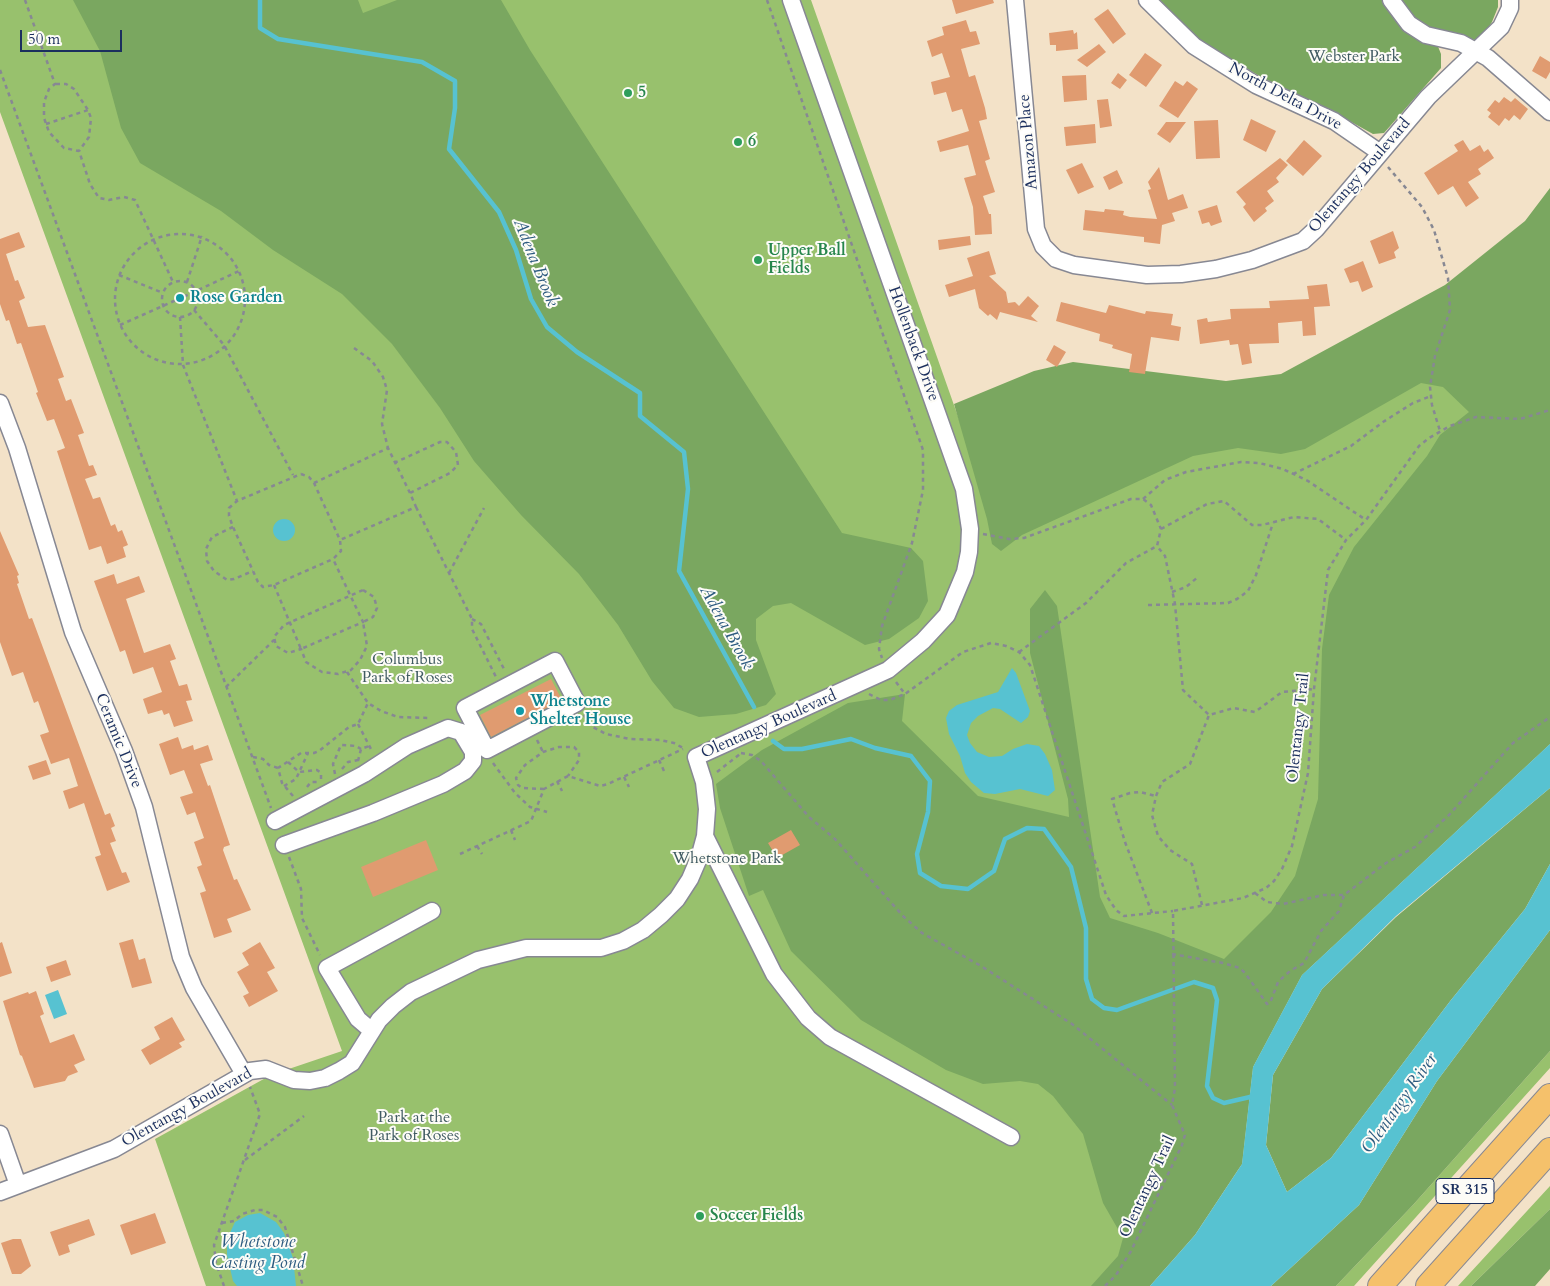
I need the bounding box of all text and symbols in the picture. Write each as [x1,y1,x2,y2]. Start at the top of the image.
scale bar [22,20,125,52]
text: 50 m [28,29,60,49]
park label: Webster Park [1308,47,1400,67]
street label: North Delta Drive [1225,59,1345,135]
place label: 5 [638,83,646,103]
marker: 5 [622,87,634,99]
street label: Amazon Place [1015,93,1043,191]
street label: Olentangy Boulevard [1305,115,1415,237]
place label: 6 [748,132,756,152]
marker: 6 [732,136,744,148]
water label: Adena Brook [508,216,562,310]
place label: Upper Ball Fields [768,241,846,279]
marker: Upper Ball Fields [752,254,764,266]
street label: Hollenback Drive [883,284,943,404]
place label: Rose Garden [190,288,283,308]
marker: Rose Garden [174,292,186,304]
water label: Adena Brook [694,582,758,674]
park label: Columbus Park of Roses [362,650,452,688]
street label: Olentangy Trail [1284,672,1314,784]
street label: Olentangy Boulevard [698,687,840,763]
street label: Ceramic Drive [90,691,146,791]
place label: Whetstone Shelter House [530,692,631,730]
marker: Whetstone Shelter House [514,705,526,717]
park label: Whetstone Park [672,849,782,869]
water label: Olentangy River [1357,1050,1443,1158]
street label: Olentangy Boulevard [118,1064,256,1152]
park label: Park at the Park of Roses [369,1108,459,1146]
street label: Olentangy Trail [1116,1133,1180,1241]
road number: SR 315 [1436,1178,1494,1204]
place label: Soccer Fields [710,1206,803,1226]
marker: Soccer Fields [694,1210,706,1222]
water label: Whetstone Casting Pond [211,1232,305,1274]

